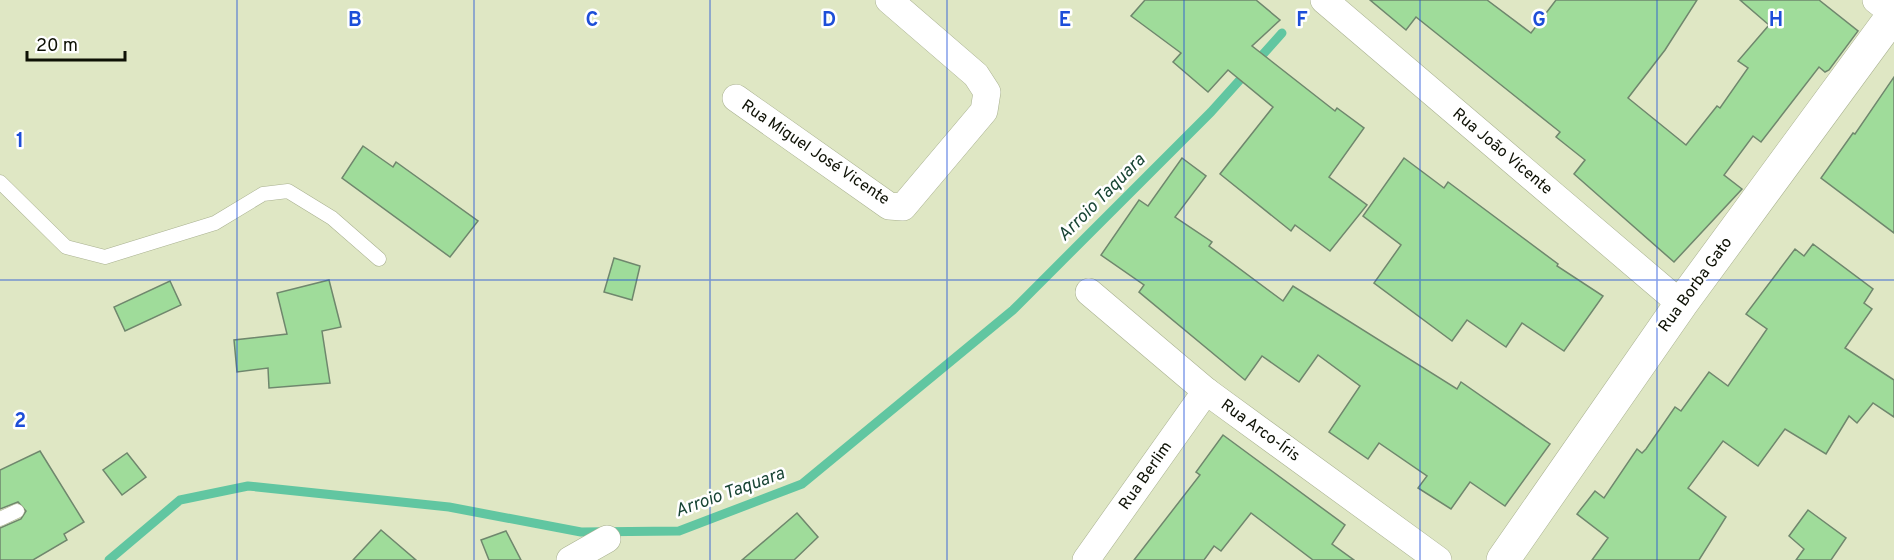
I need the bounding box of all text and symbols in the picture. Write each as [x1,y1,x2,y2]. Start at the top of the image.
text: B [348,8,362,34]
text: C [586,8,598,34]
text: D [822,8,836,34]
text: E [1059,8,1071,34]
text: F [1296,8,1308,34]
text: G [1532,8,1546,34]
text: H [1769,8,1783,34]
scale bar [27,24,124,62]
text: 20 m [36,35,78,58]
street label: Rua Miguel José Vicente [737,96,893,210]
street label: Rua João Vicente [1448,104,1556,200]
text: 1 [16,129,24,155]
water label: Arroio Taquara [1053,149,1151,247]
street label: Rua Borba Gato [1655,233,1737,336]
street label: Rua Arco-Íris [1216,394,1305,467]
text: 2 [14,409,26,435]
street label: Rua Berlim [1115,438,1177,514]
water label: Arroio Taquara [672,462,789,523]

